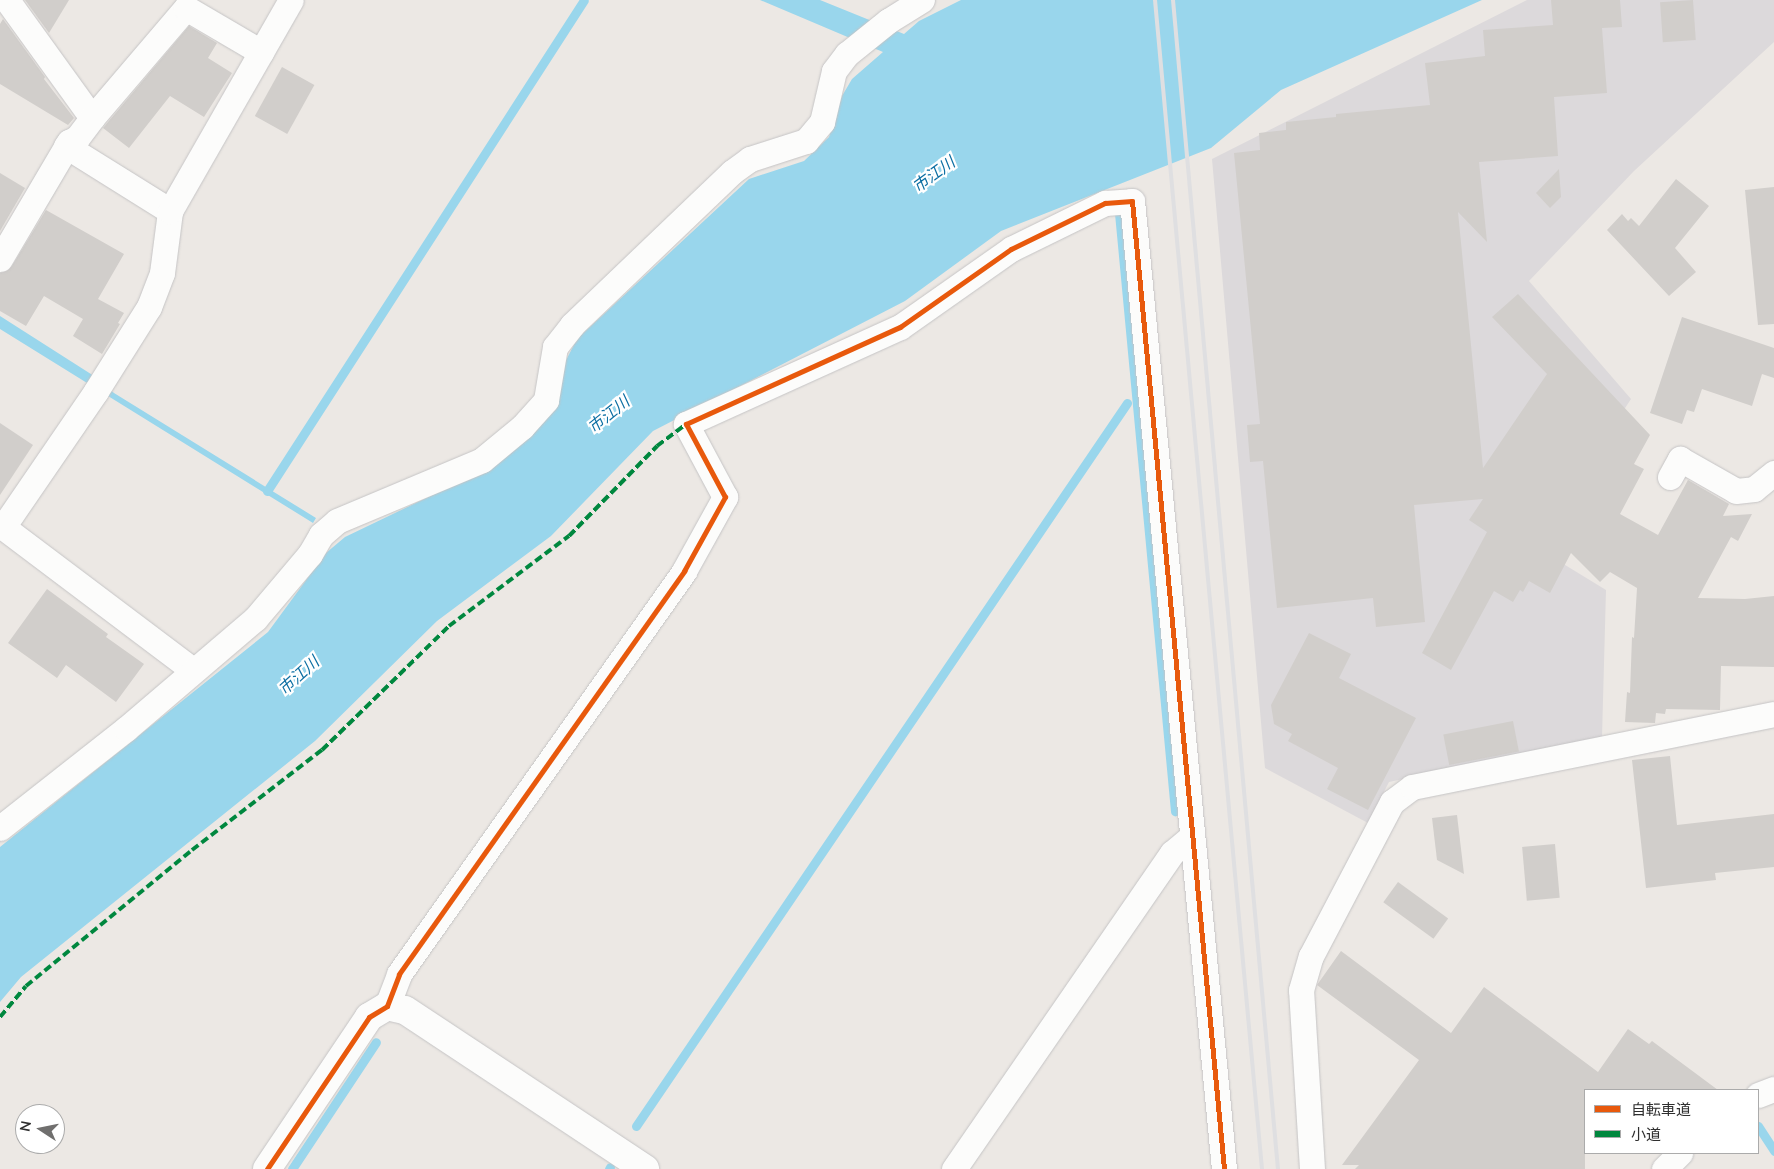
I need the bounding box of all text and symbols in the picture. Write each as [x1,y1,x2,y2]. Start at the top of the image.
water label: 市江川 [909,153,959,197]
water label: 市江川 [584,392,634,438]
water label: 市江川 [275,653,323,699]
legend [1584,1089,1759,1154]
text: 自転車道 [1631,1100,1691,1120]
north arrow [15,1104,65,1154]
text: N [15,1119,36,1133]
text: 小道 [1631,1125,1661,1145]

